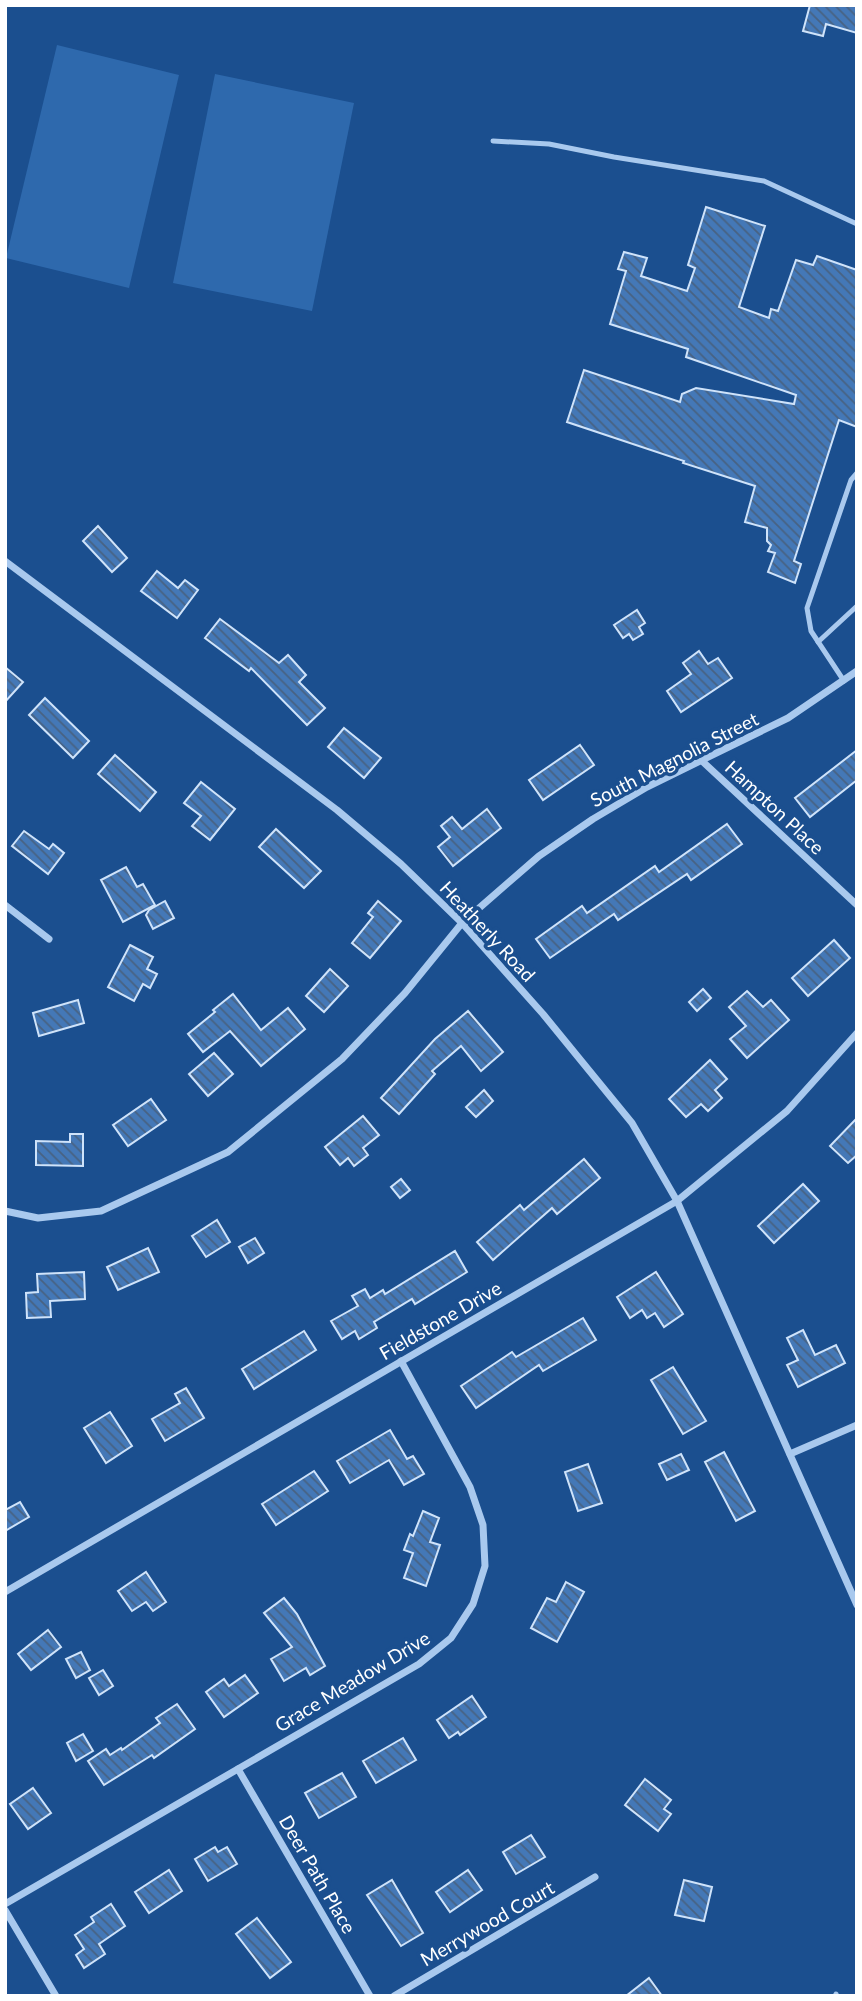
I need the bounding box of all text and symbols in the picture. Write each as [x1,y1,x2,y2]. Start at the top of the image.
street label: South Magnolia Street [586,707,762,811]
street label: Hampton Place [721,755,829,859]
street label: Heatherly Road [436,876,540,986]
street label: Fieldstone Drive [375,1276,505,1364]
street label: Grace Meadow Drive [270,1626,434,1736]
street label: Deer Path Place [275,1811,361,1937]
street label: Merrywood Court [416,1875,558,1971]

